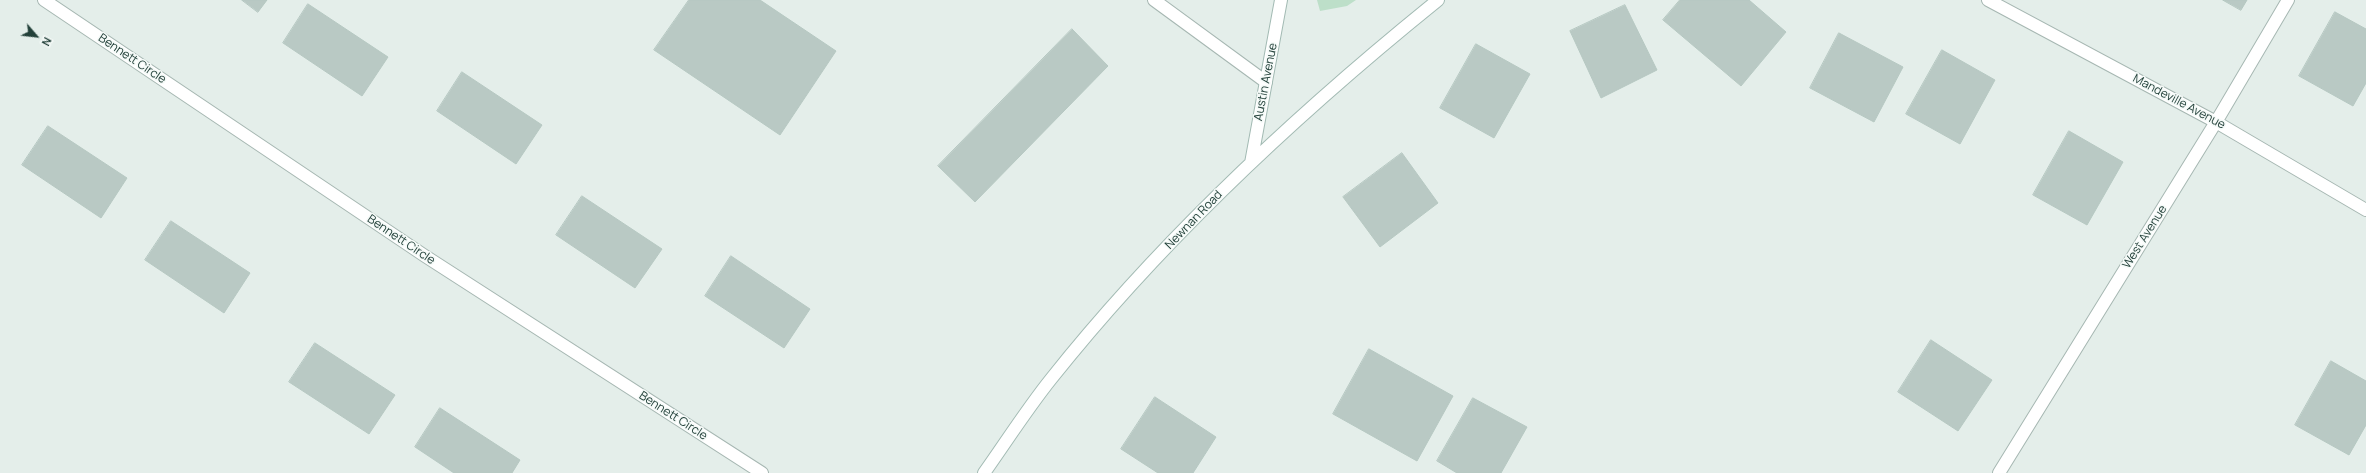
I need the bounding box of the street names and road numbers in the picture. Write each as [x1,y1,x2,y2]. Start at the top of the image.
street label: Bennett Circle [95,31,169,87]
street label: Austin Avenue [1251,42,1281,122]
street label: Mandeville Avenue [2130,72,2228,132]
street label: Newnan Road [1162,188,1226,252]
street label: West Avenue [2120,203,2170,271]
street label: Bennett Circle [364,212,438,268]
street label: Bennett Circle [636,389,710,443]

